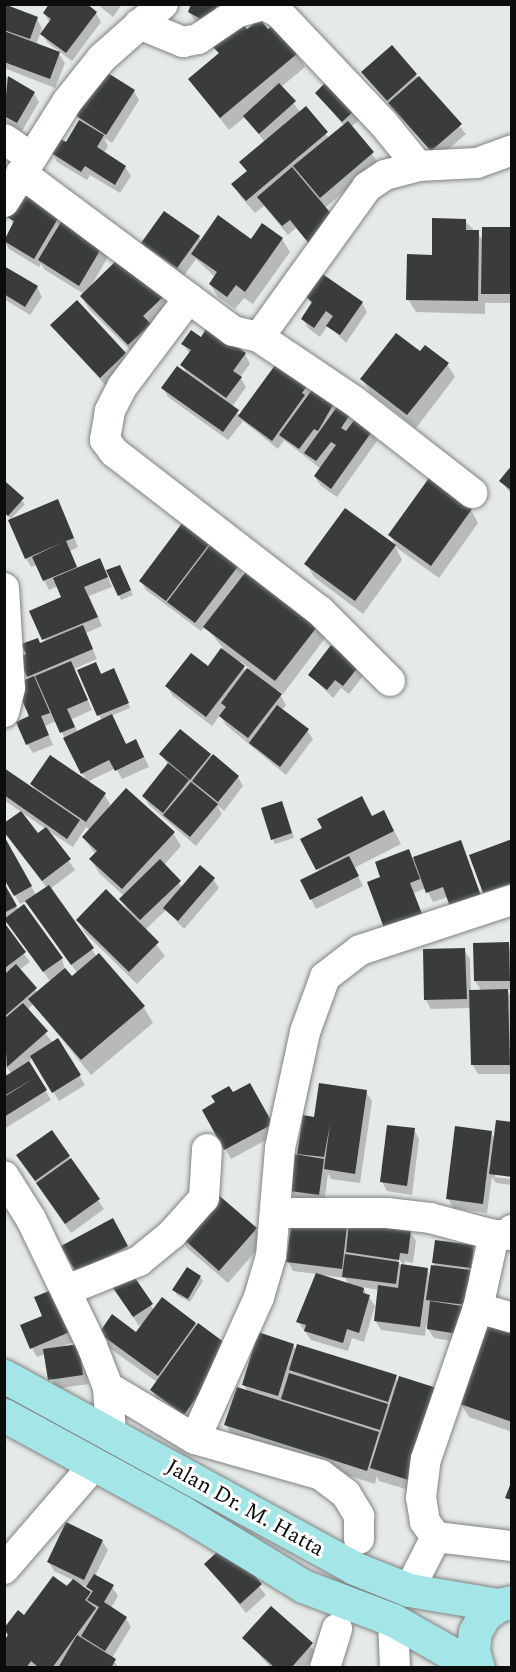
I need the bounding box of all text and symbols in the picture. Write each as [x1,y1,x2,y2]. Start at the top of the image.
street label: Jalan Dr. M. Hatta [161,1454,329,1562]

